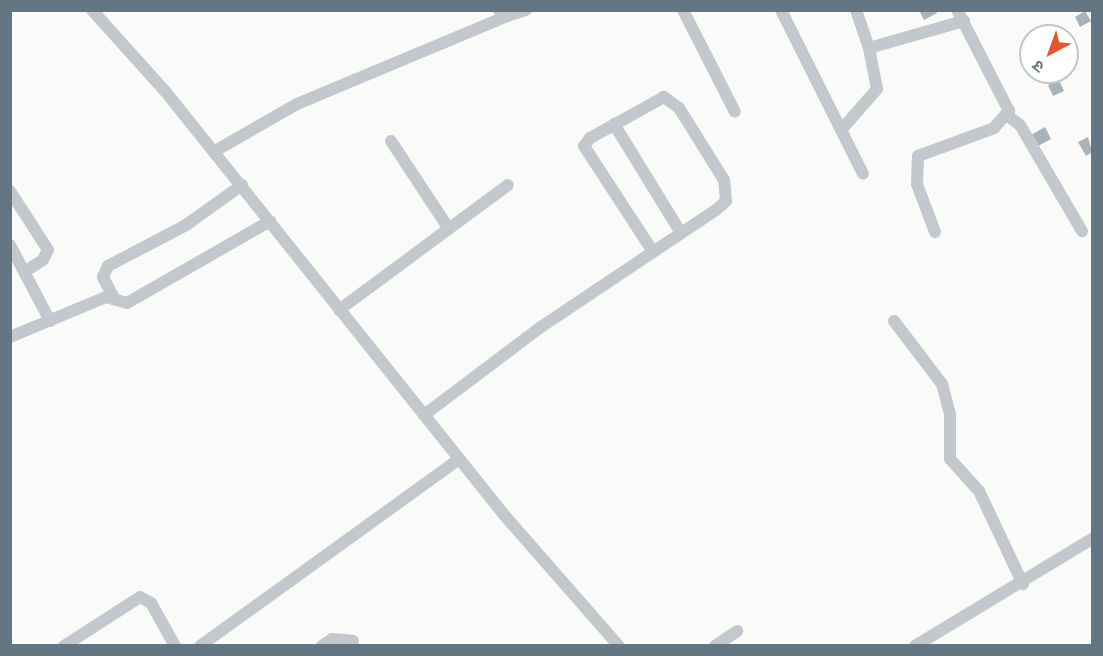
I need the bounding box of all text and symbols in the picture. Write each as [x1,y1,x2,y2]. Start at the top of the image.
north arrow [1019,24,1079,84]
text: उ [1028,56,1048,77]

